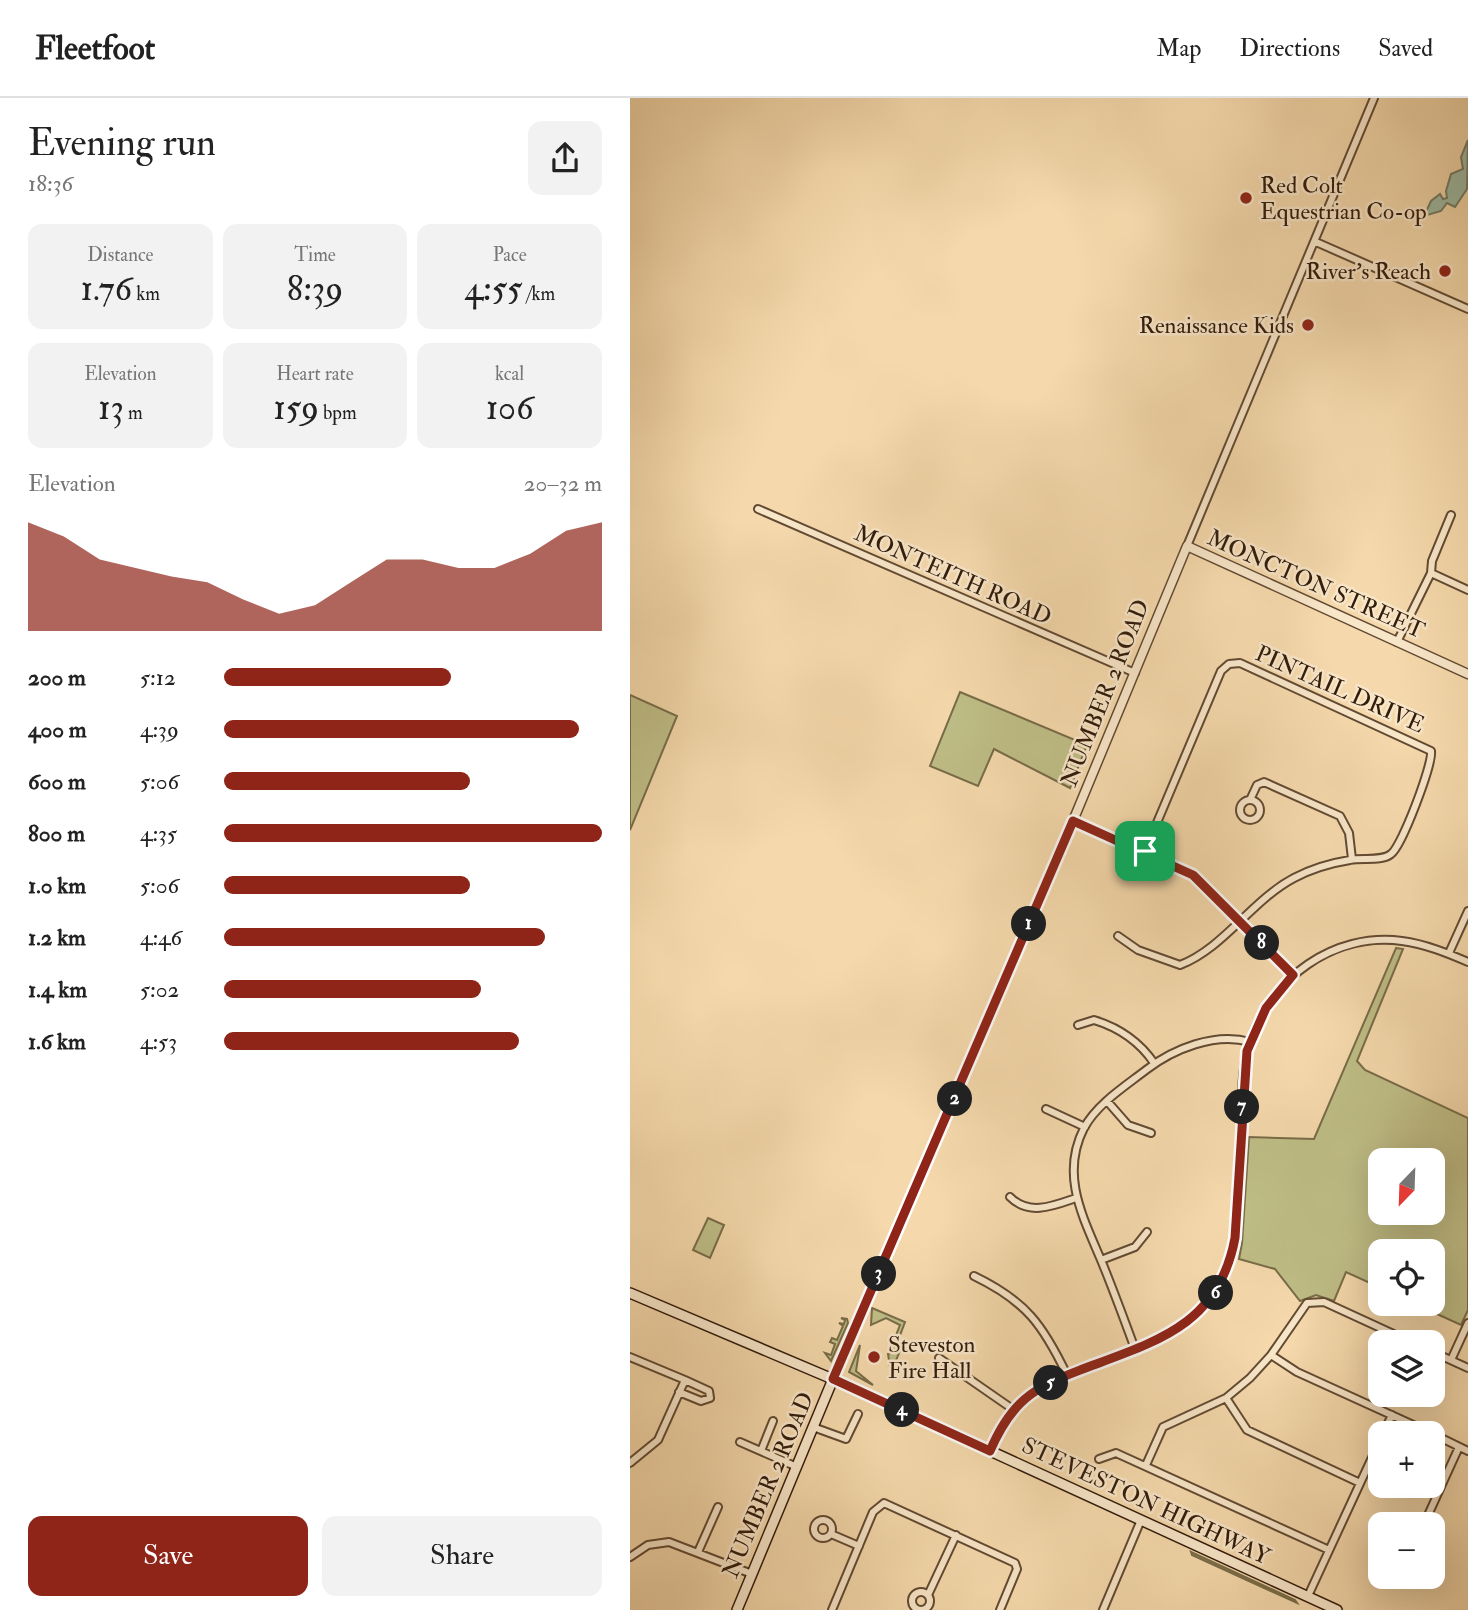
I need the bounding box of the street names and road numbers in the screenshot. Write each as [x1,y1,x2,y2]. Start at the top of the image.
street label: MONTEITH ROAD [850,519,1056,631]
street label: MONCTON STREET [1203,523,1429,645]
street label: NUMBER 2 ROAD [1054,595,1156,791]
street label: PINTAIL DRIVE [1251,639,1429,739]
street label: NUMBER 2 ROAD [716,1388,820,1582]
street label: STEVESTON HIGHWAY [1017,1431,1276,1572]

